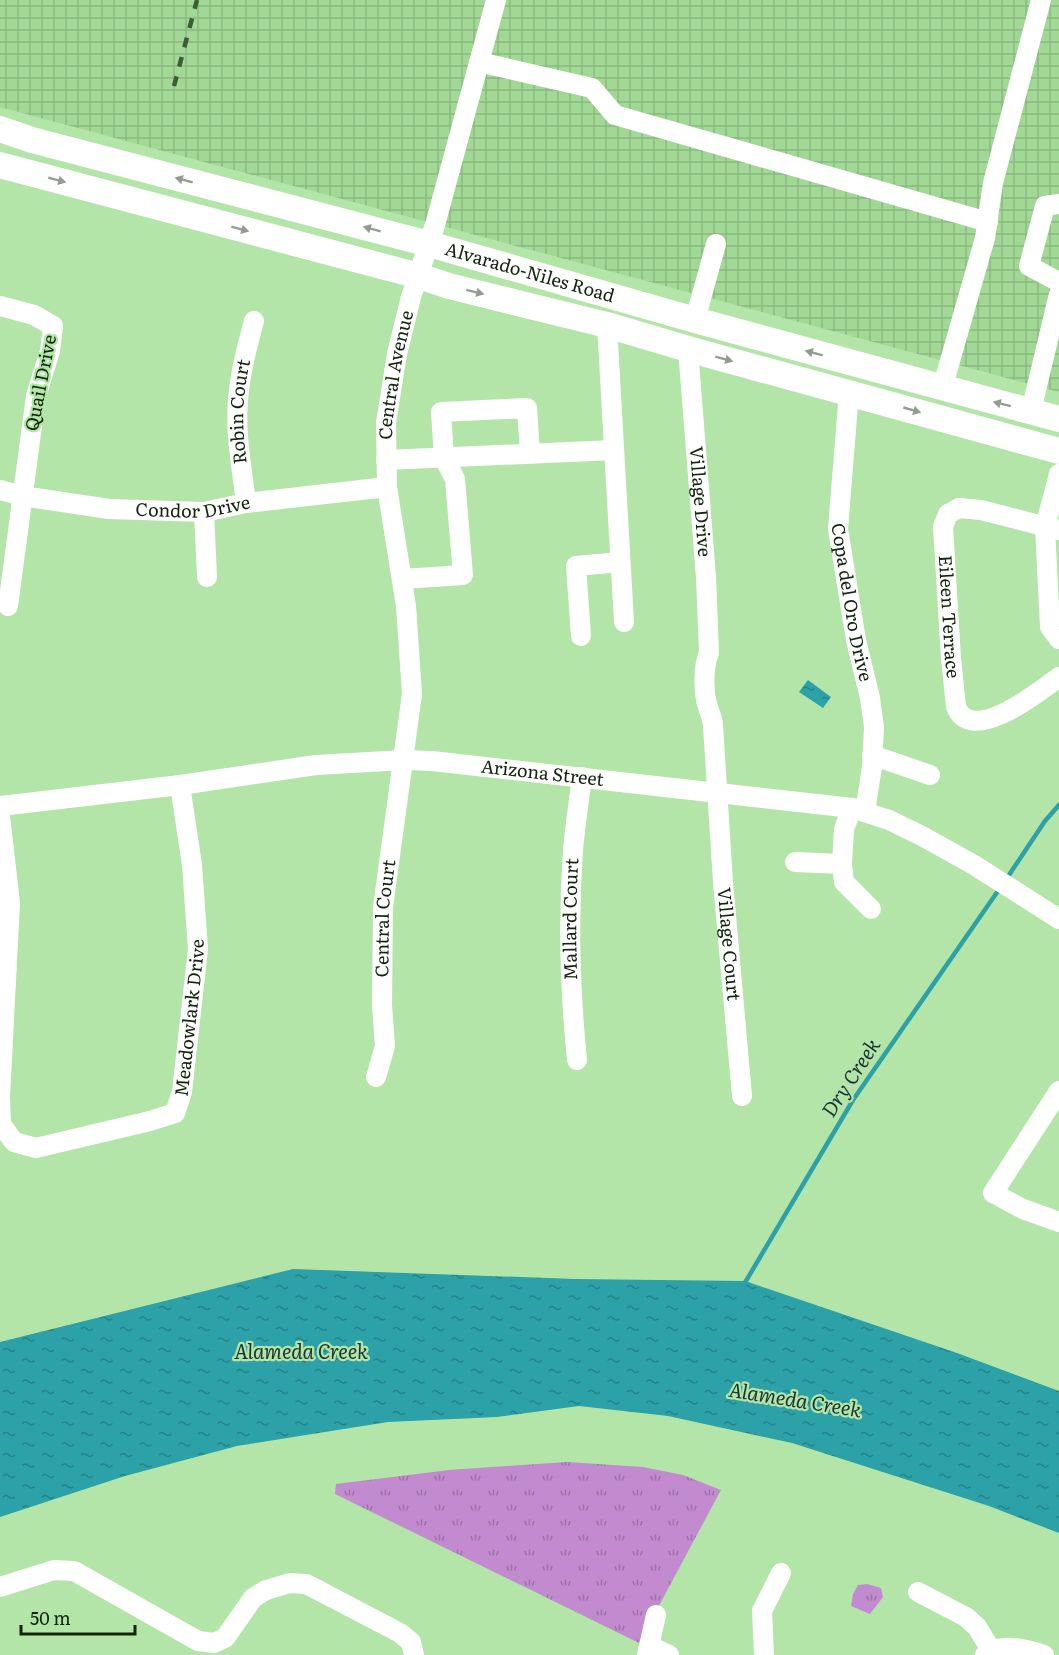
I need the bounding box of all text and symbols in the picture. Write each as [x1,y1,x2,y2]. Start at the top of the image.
one-way arrow [175,174,193,184]
one-way arrow [47,176,66,186]
one-way arrow [231,224,249,234]
one-way arrow [363,224,381,234]
street label: Alvarado-Niles Road [442,234,618,308]
one-way arrow [465,288,484,298]
street label: Central Avenue [371,307,419,440]
street label: Quail Drive [17,332,62,433]
one-way arrow [805,348,823,357]
one-way arrow [715,354,733,364]
street label: Robin Court [222,356,256,466]
one-way arrow [993,399,1011,408]
one-way arrow [903,405,921,415]
street label: Village Drive [684,445,719,558]
street label: Condor Drive [135,488,252,524]
street label: Copa del Oro Drive [825,521,881,684]
street label: Eileen Terrace [933,554,968,680]
street label: Arizona Street [480,752,606,792]
street label: Mallard Court [555,856,584,981]
street label: Central Court [367,857,401,978]
street label: Village Court [712,886,749,1002]
street label: Meadowlark Drive [167,938,210,1098]
water label: Dry Creek [813,1031,886,1122]
water label: Alameda Creek [234,1335,368,1365]
water label: Alameda Creek [727,1373,864,1423]
scale bar [21,1598,135,1636]
text: 50 m [30,1604,71,1631]

